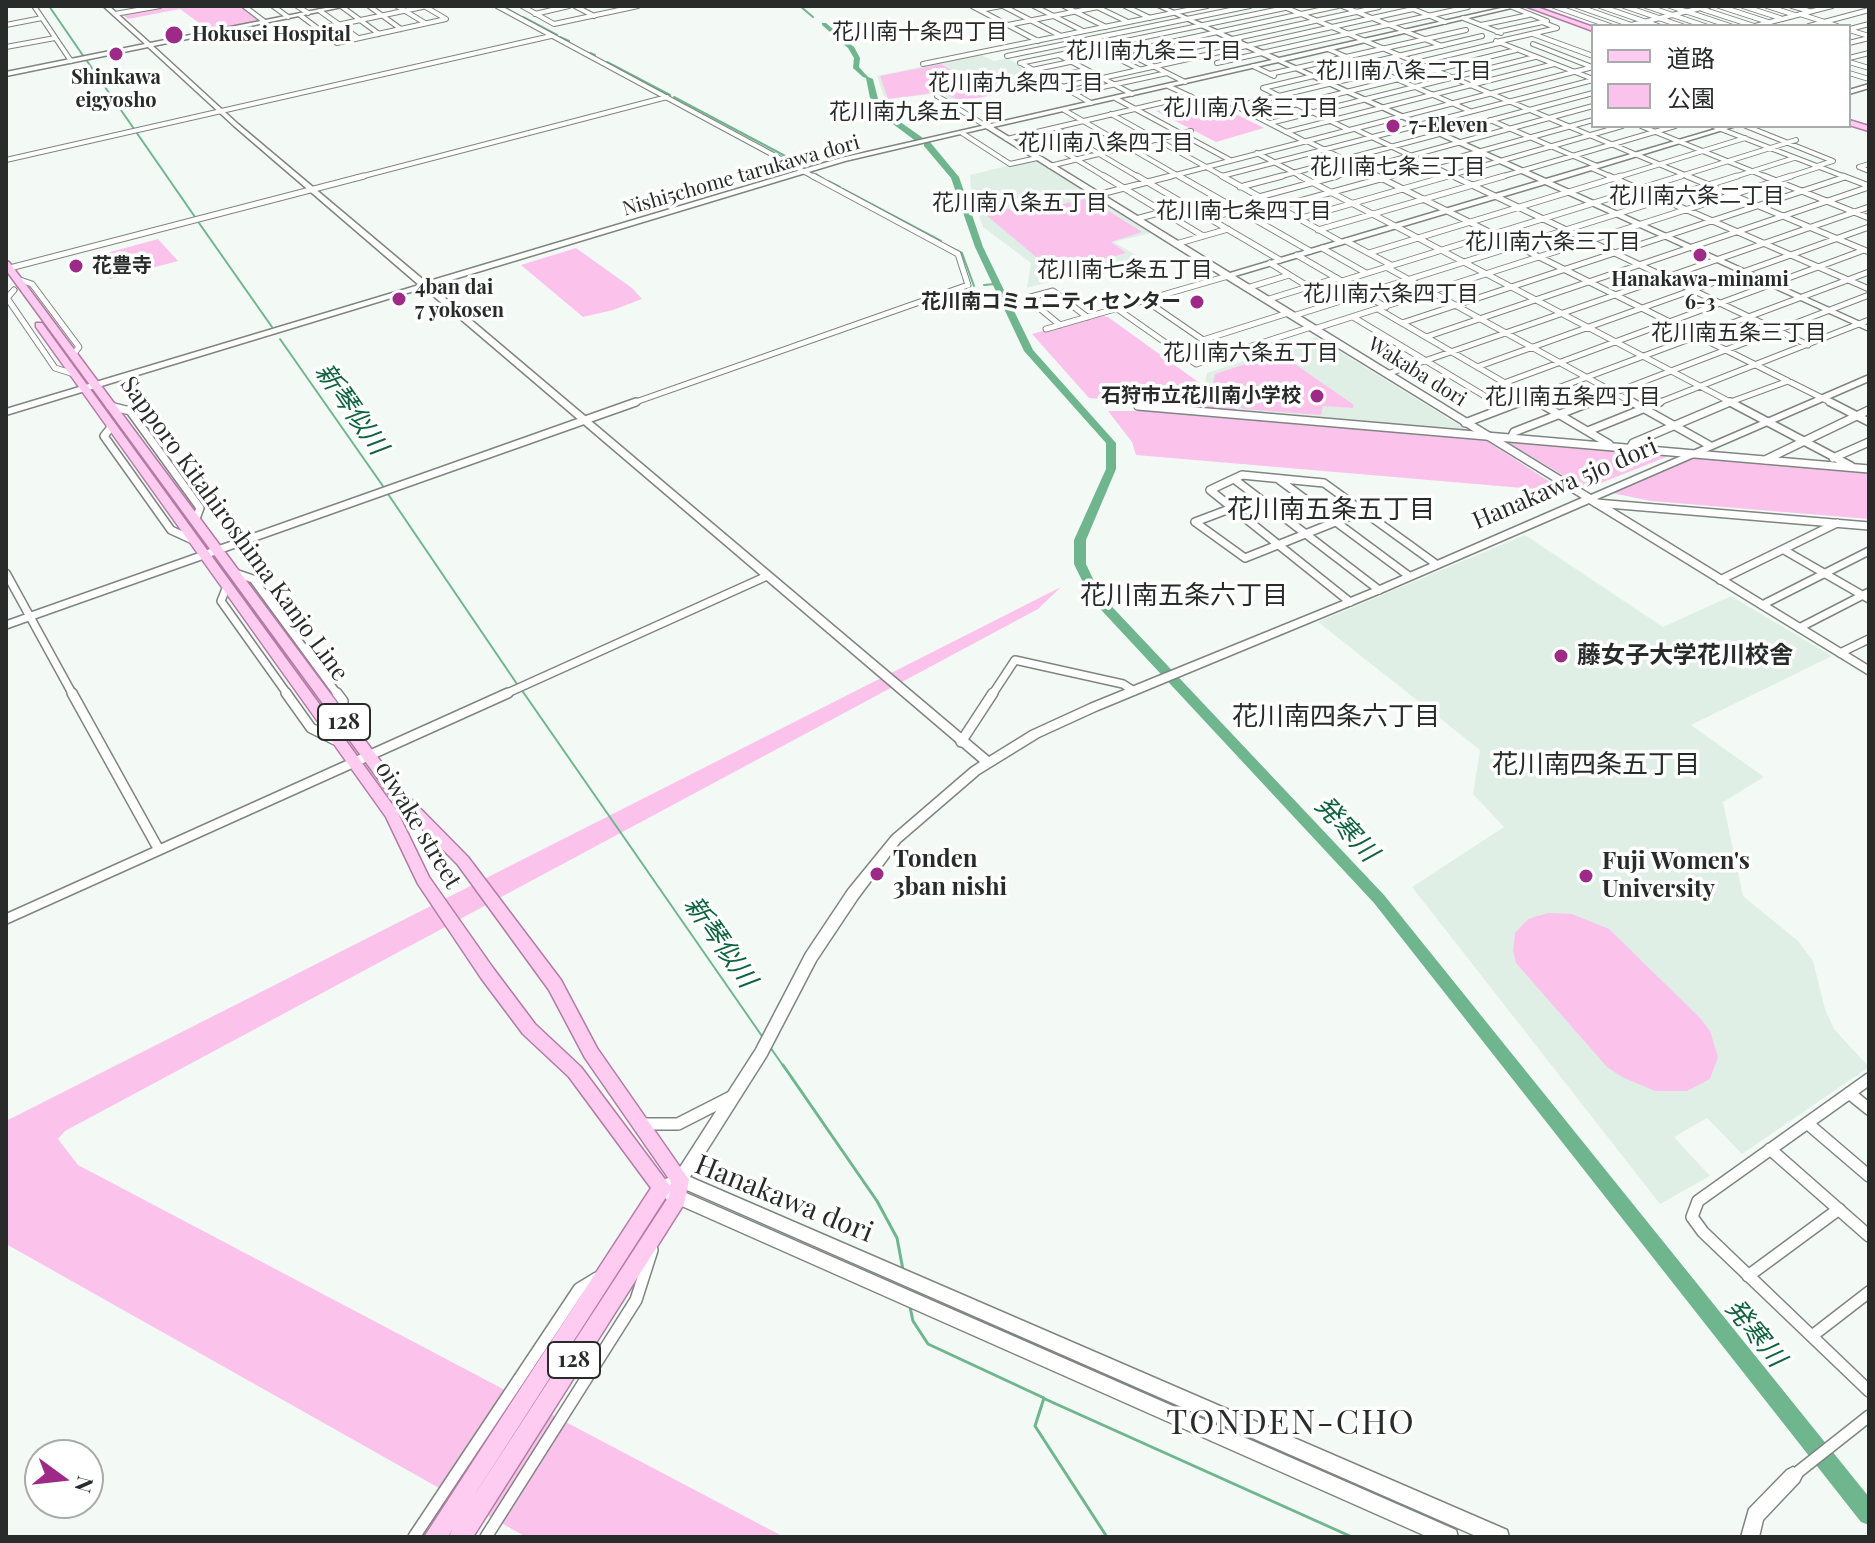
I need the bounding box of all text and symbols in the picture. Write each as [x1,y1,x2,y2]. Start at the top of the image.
district label: 花川南十条四丁目 [832,19,1008,45]
place label: Hokusei Hospital [192,23,351,47]
marker: Hokusei Hospital [163,24,185,46]
legend [1591,24,1851,128]
district label: 花川南九条三丁目 [1066,38,1242,64]
text: 道路 [1667,41,1715,73]
marker: Shinkawa eigyosho [107,45,125,63]
district label: 花川南八条二丁目 [1316,58,1492,84]
place label: Shinkawa eigyosho [71,66,161,113]
district label: 花川南九条四丁目 [928,70,1104,96]
text: 公園 [1667,81,1715,113]
district label: 花川南八条三丁目 [1163,95,1339,121]
district label: 花川南九条五丁目 [829,99,1005,125]
place label: 7-Eleven [1409,114,1488,138]
marker: 7-Eleven [1384,117,1402,135]
district label: 花川南八条四丁目 [1018,130,1194,156]
street label: Nishi5chome tarukawa dori [620,131,862,221]
district label: 花川南七条三丁目 [1310,154,1486,180]
district label: 花川南六条二丁目 [1609,183,1785,209]
district label: 花川南八条五丁目 [932,190,1108,216]
district label: 花川南七条四丁目 [1156,198,1332,224]
district label: 花川南六条三丁目 [1465,229,1641,255]
marker: Hanakawa-minami 6-3 [1691,246,1709,264]
place label: 花豊寺 [92,254,152,278]
marker: 花豊寺 [67,257,85,275]
district label: 花川南七条五丁目 [1037,257,1213,283]
place label: Hanakawa-minami 6-3 [1611,268,1789,315]
place label: 4ban dai 7 yokosen [415,276,504,323]
district label: 花川南六条四丁目 [1303,281,1479,307]
marker: 4ban dai 7 yokosen [390,290,408,308]
place label: 花川南コミュニティセンター [921,290,1181,314]
marker: 花川南コミュニティセンター [1188,293,1206,311]
district label: 花川南五条三丁目 [1651,320,1827,346]
street label: Wakaba dori [1363,332,1471,412]
district label: 花川南六条五丁目 [1163,340,1339,366]
water label: 新琴似川 [308,357,394,461]
street label: Sapporo Kitahiroshima Kanjo Line [114,371,354,687]
place label: 石狩市立花川南小学校 [1101,384,1301,408]
district label: 花川南五条四丁目 [1485,384,1661,410]
marker: 石狩市立花川南小学校 [1308,387,1326,405]
street label: Hanakawa 5jo dori [1468,432,1662,536]
district label: 花川南五条五丁目 [1227,494,1435,526]
district label: 花川南五条六丁目 [1080,580,1288,612]
place label: 藤女子大学花川校舎 [1577,642,1793,670]
marker: 藤女子大学花川校舎 [1552,647,1570,665]
district label: 花川南四条六丁目 [1232,701,1440,733]
road number: 128 [318,704,370,740]
district label: 花川南四条五丁目 [1492,749,1700,781]
street label: oiwake street [369,756,467,894]
water label: 発寒川 [1308,790,1384,868]
place label: Tonden 3ban nishi [893,846,1007,902]
place label: Fuji Women's University [1602,848,1750,904]
marker: Tonden 3ban nishi [868,865,886,883]
marker: Fuji Women's University [1577,867,1595,885]
water label: 新琴似川 [677,890,763,994]
street label: Hanakawa dori [690,1148,878,1250]
water label: 発寒川 [1718,1293,1792,1373]
road number: 128 [548,1342,600,1378]
district label: TONDEN-CHO [1166,1403,1416,1443]
north arrow [24,1439,104,1519]
text: N [69,1473,102,1496]

